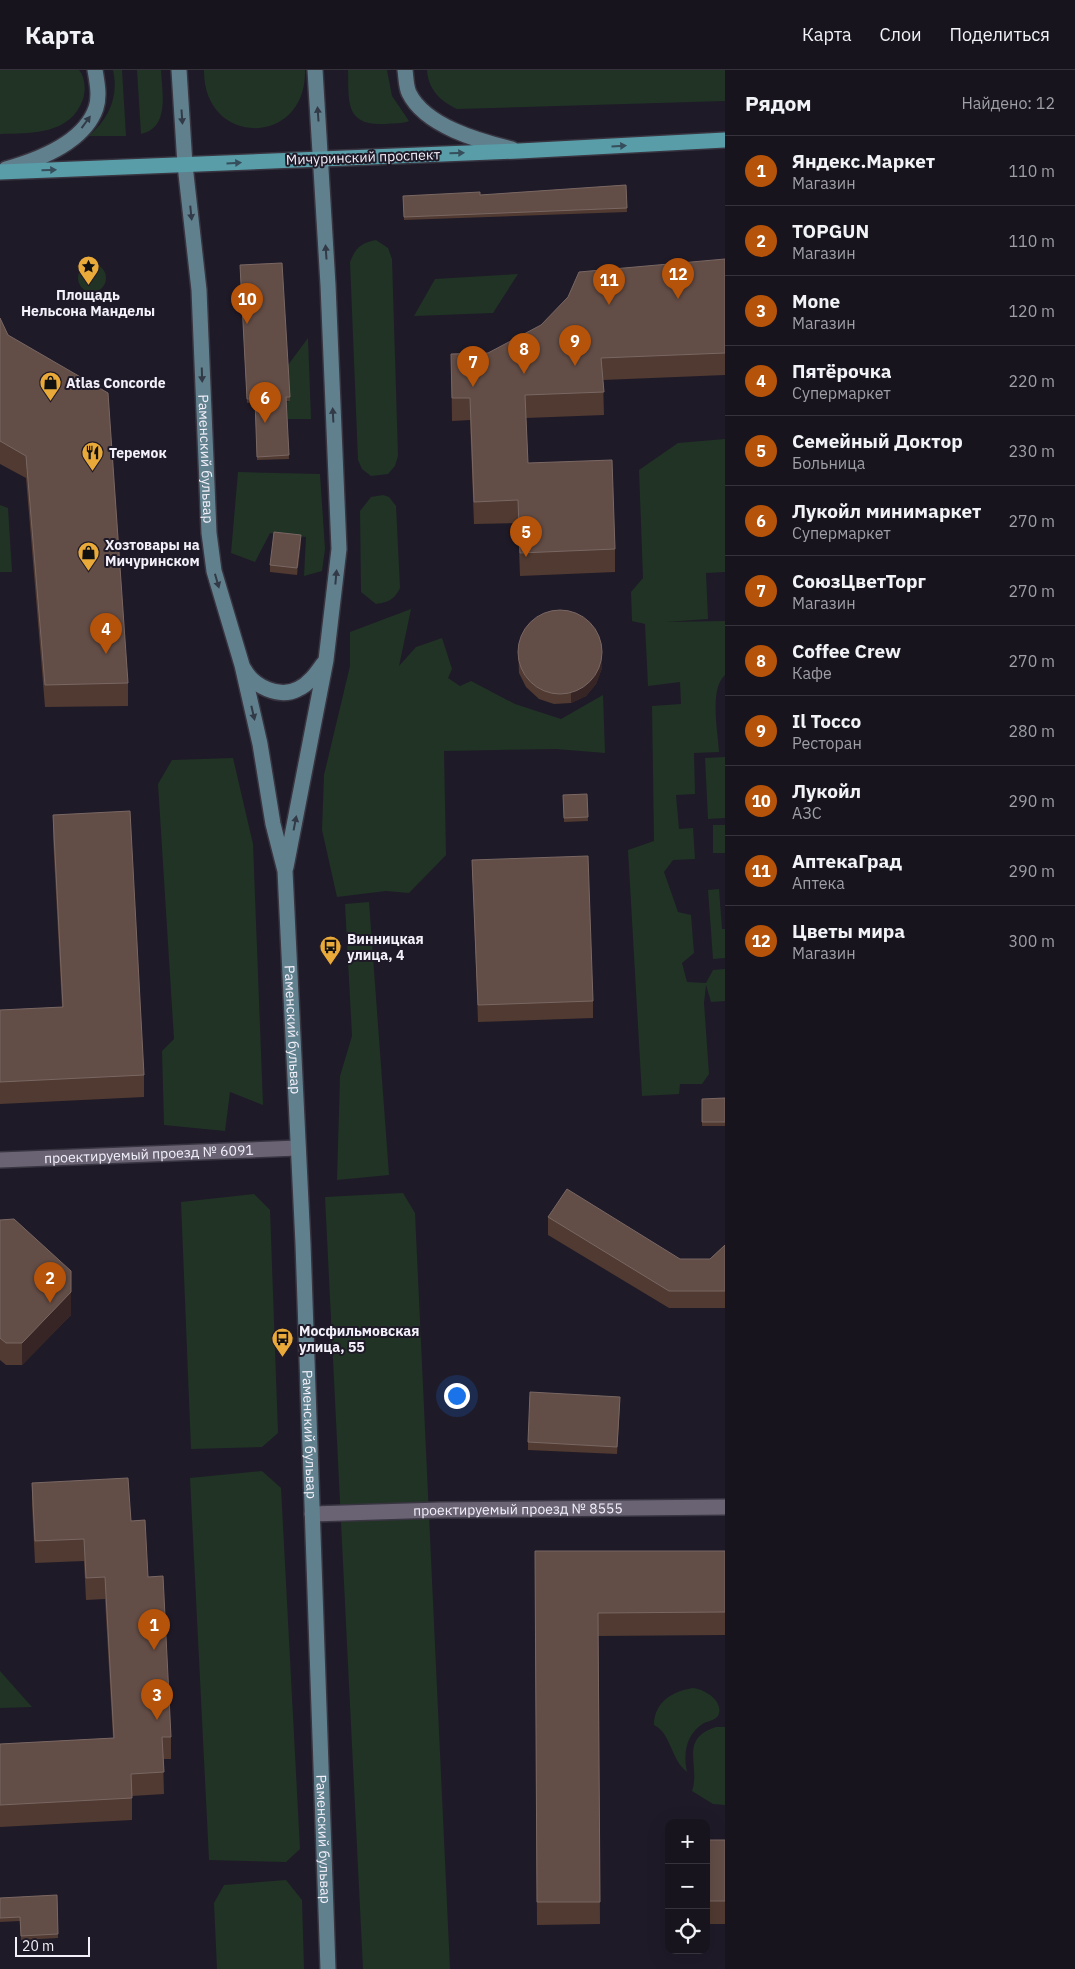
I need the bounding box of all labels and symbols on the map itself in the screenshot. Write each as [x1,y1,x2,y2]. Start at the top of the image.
one-way arrow [313,106,321,122]
one-way arrow [179,110,187,126]
one-way arrow [81,116,92,129]
one-way arrow [611,141,627,149]
street label: Мичуринский проспект [286,145,441,169]
one-way arrow [449,149,465,157]
one-way arrow [226,158,242,166]
one-way arrow [41,165,57,173]
one-way arrow [187,206,195,222]
one-way arrow [321,244,329,260]
place icon: Площадь Нельсона Манделы [76,255,100,286]
pin: 12 [662,258,694,299]
pin: 11 [593,264,625,305]
pin: 10 [231,283,263,324]
place label: Площадь Нельсона Манделы [21,286,155,320]
pin: 9 [559,325,591,366]
pin: 8 [508,333,540,374]
pin: 7 [457,346,489,387]
one-way arrow [199,368,207,384]
shop icon: Atlas Concorde [38,371,62,402]
place label: Atlas Concorde [66,374,166,392]
pin: 6 [249,382,281,423]
street label: Раменский бульвар [194,394,218,524]
one-way arrow [329,406,337,422]
restaurant icon: Теремок [81,441,105,472]
place label: Теремок [109,444,167,462]
pin: 5 [510,516,542,557]
place label: Хозтовары на Мичуринском [105,536,200,570]
shop icon: Хозтовары на Мичуринском [77,541,101,572]
one-way arrow [333,569,341,585]
one-way arrow [214,573,222,588]
pin: 4 [90,613,122,654]
one-way arrow [249,705,257,720]
one-way arrow [291,815,299,831]
place label: Винницкая улица, 4 [347,930,424,964]
bus stop icon: Винницкая улица, 4 [319,935,343,966]
street label: Раменский бульвар [281,965,305,1095]
street label: проектируемый проезд № 6091 [44,1141,254,1167]
pin: 2 [34,1262,66,1303]
place label: Мосфильмовская улица, 55 [299,1322,419,1356]
bus stop icon: Мосфильмовская улица, 55 [271,1327,295,1358]
street label: Раменский бульвар [298,1369,321,1499]
your location [444,1383,470,1409]
street label: проектируемый проезд № 8555 [413,1499,623,1520]
pin: 1 [138,1609,170,1650]
pin: 3 [141,1679,173,1720]
street label: Раменский бульвар [312,1774,335,1904]
scale bar [15,1934,90,1957]

